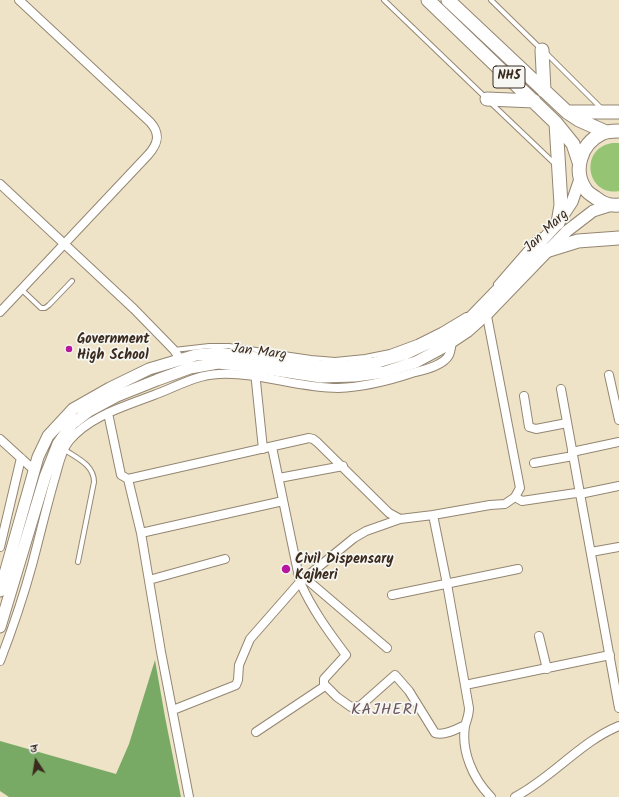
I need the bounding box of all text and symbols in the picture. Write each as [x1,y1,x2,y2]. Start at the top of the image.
road number: NH5 [493,66,525,88]
street label: Jan Marg [521,207,573,257]
place label: Government High School [77,333,150,366]
street label: Jan Marg [231,341,287,365]
marker: Government High School [64,344,74,354]
place label: Civil Dispensary Kajheri [295,553,394,586]
marker: Civil Dispensary Kajheri [280,563,292,575]
district label: KAJHERI [351,701,419,721]
text: उ [28,740,39,759]
north arrow [16,741,56,781]

